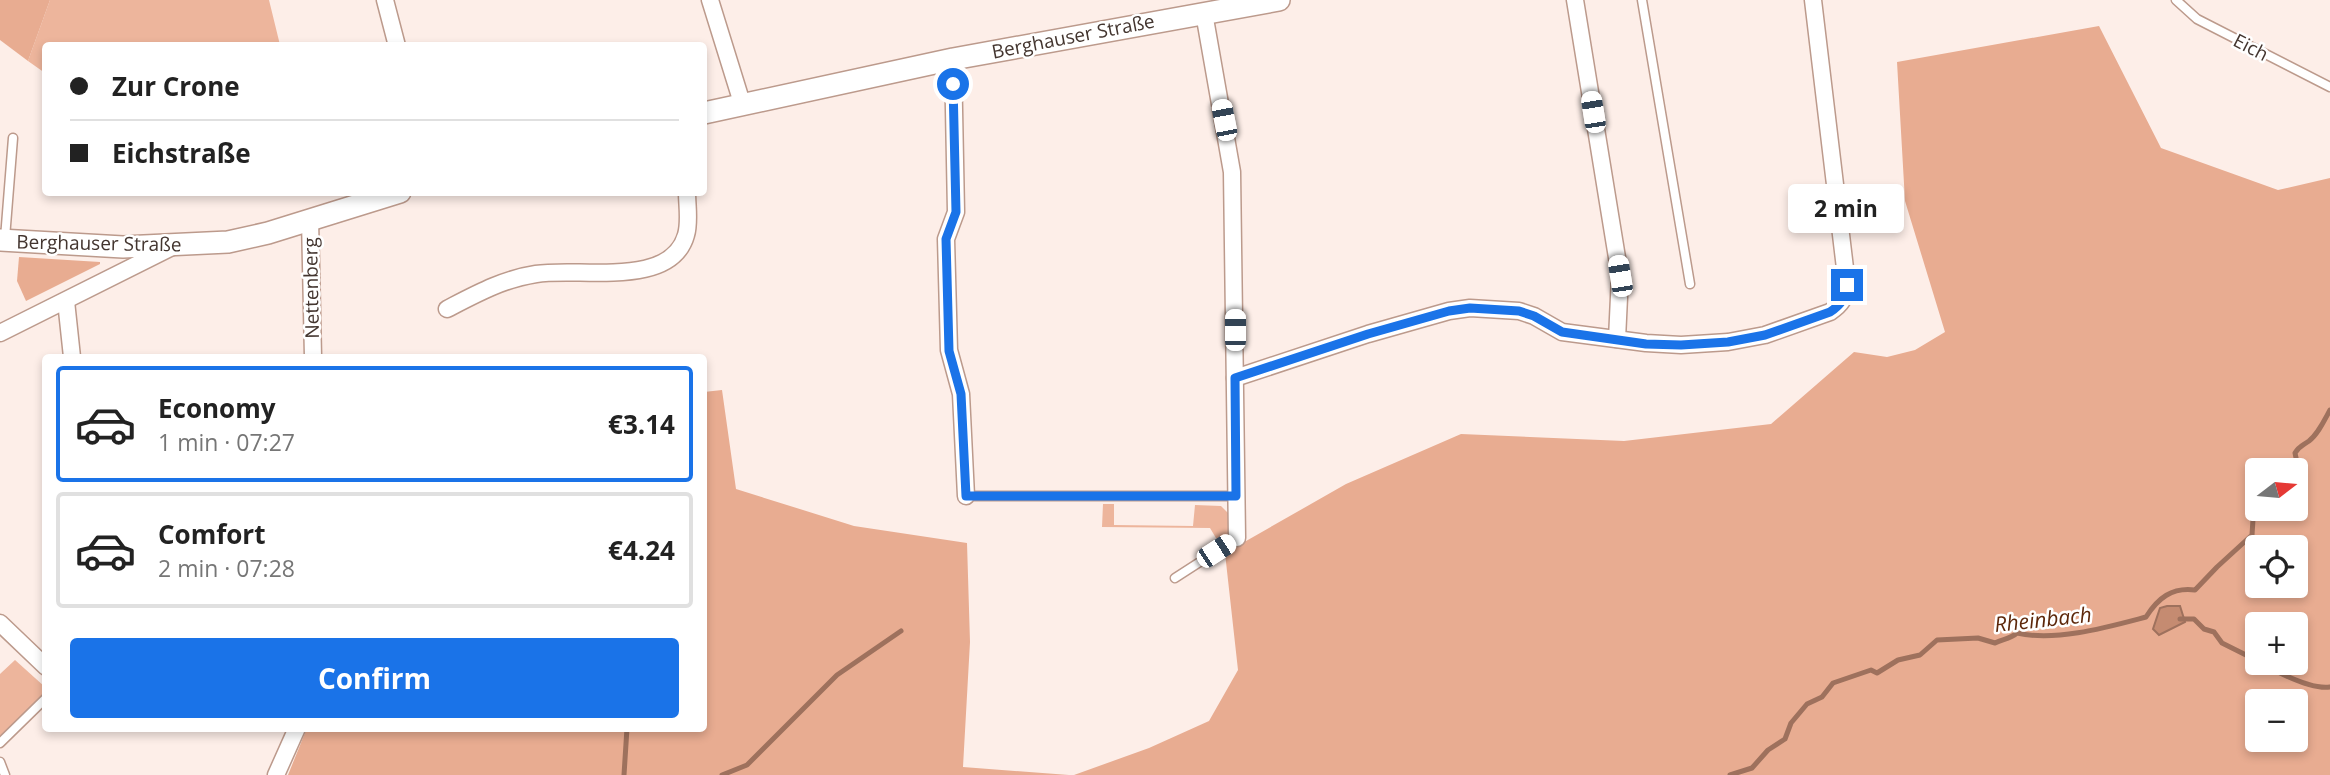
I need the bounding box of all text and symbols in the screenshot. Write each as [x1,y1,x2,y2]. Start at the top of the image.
street label: Berghauser Straße [989,7,1157,65]
street label: Eich [2229,27,2273,67]
text: Zur Crone [112,68,240,104]
route start [937,68,969,100]
car [1580,90,1607,134]
car [1210,97,1239,143]
text: Eichstraße [112,135,251,171]
callout: 2 min [1789,184,1905,232]
text: 2 min [1814,192,1878,224]
street label: Berghauser Straße [16,229,182,257]
street label: Nettenberg [297,237,325,339]
car [1607,254,1634,298]
route end [1831,269,1863,301]
car [1225,309,1246,351]
text: Economy [158,390,276,426]
icon: car [74,393,137,456]
text: €3.14 [608,406,675,442]
text: 1 min · 07:27 [158,426,295,458]
north arrow [2245,458,2308,522]
map controls [2245,458,2308,752]
text: Comfort [158,516,265,552]
icon: car [74,519,137,582]
car [1193,531,1240,571]
text: €4.24 [608,532,675,568]
button: locate [2245,535,2308,598]
text: 2 min · 07:28 [158,552,295,584]
water label: Rheinbach [1993,600,2093,638]
button: + [2245,612,2308,675]
button: Confirm [70,638,679,718]
button: − [2245,689,2308,752]

